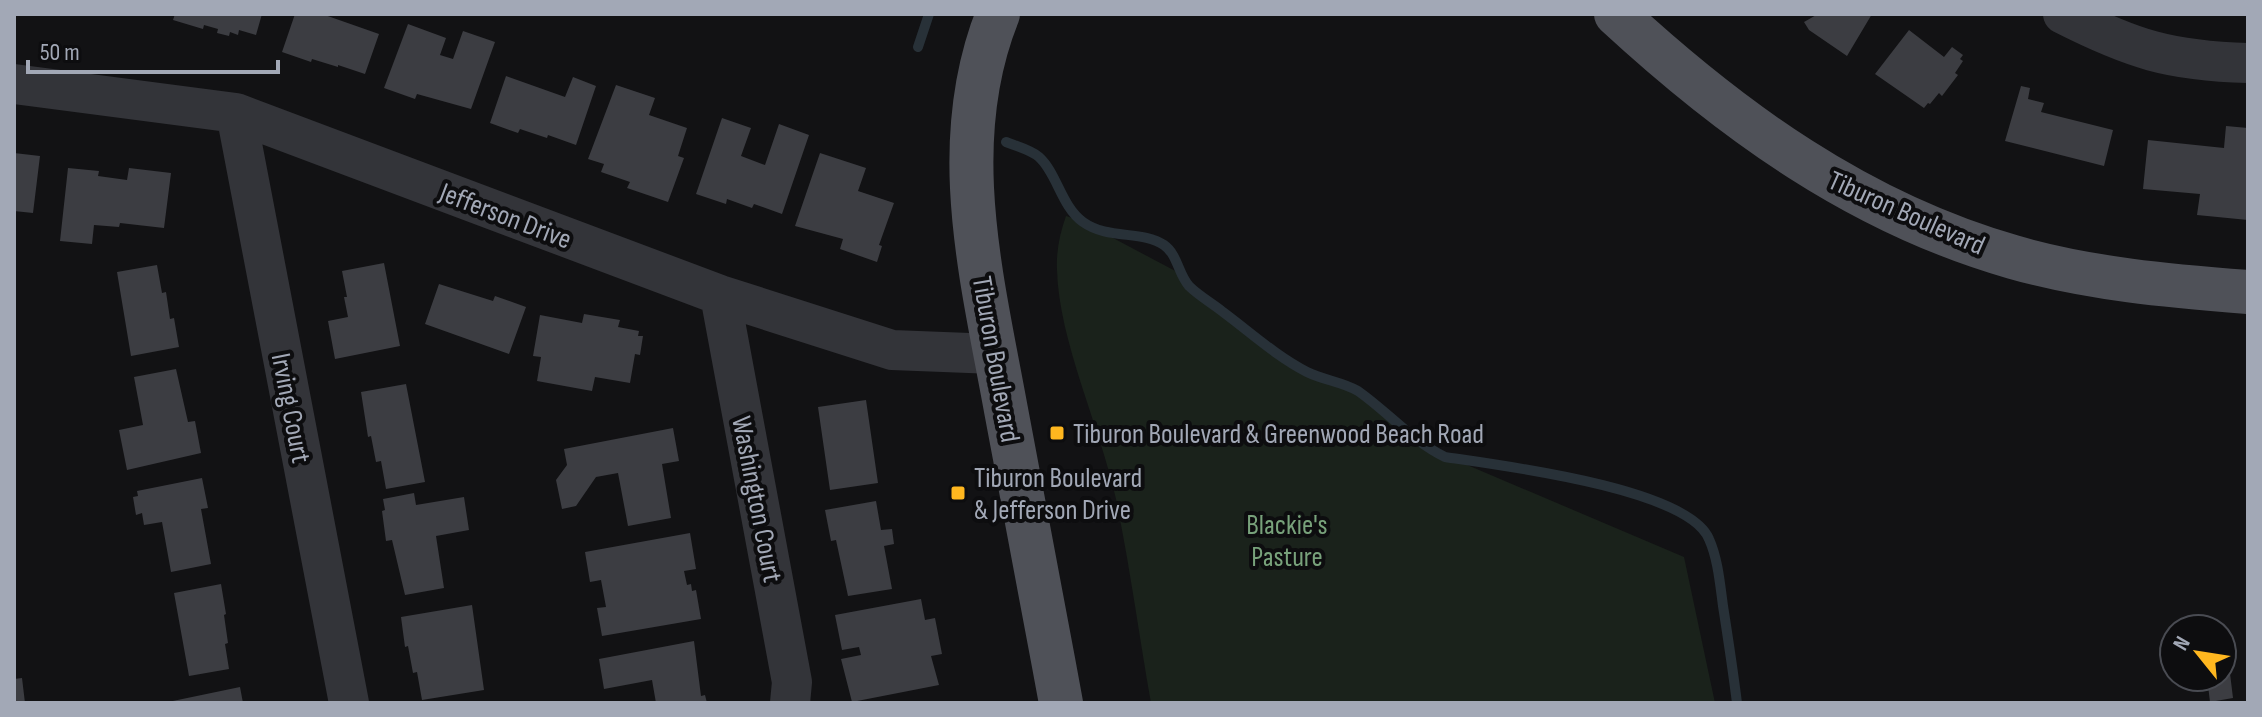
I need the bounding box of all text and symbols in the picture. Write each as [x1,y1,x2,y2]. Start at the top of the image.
scale bar [28,24,278,74]
text: 50 m [40,38,80,67]
street label: Tiburon Boulevard [1823,164,1990,263]
street label: Jefferson Drive [434,176,576,257]
street label: Tiburon Boulevard [965,274,1026,445]
street label: Irving Court [264,351,317,466]
street label: Washington Court [724,413,789,585]
place label: Tiburon Boulevard & Greenwood Beach Road [1073,418,1484,451]
marker: Tiburon Boulevard & Greenwood Beach Road [1048,424,1066,442]
place label: Tiburon Boulevard & Jefferson Drive [974,462,1142,527]
marker: Tiburon Boulevard & Jefferson Drive [949,484,967,502]
park label: Blackie's Pasture [1246,509,1328,574]
north arrow [2158,613,2238,693]
text: N [2167,632,2197,656]

